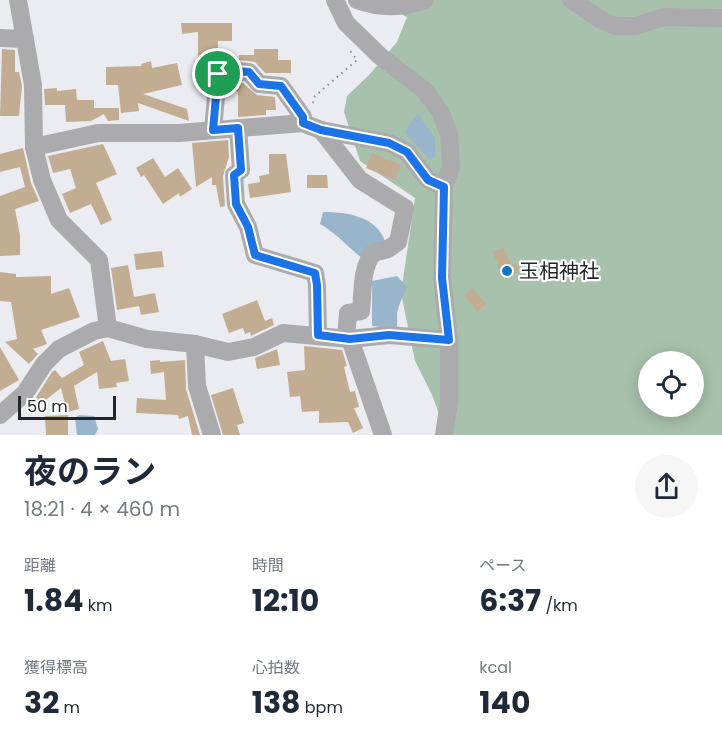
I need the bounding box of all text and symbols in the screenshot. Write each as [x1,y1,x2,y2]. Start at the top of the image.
pin [192,48,243,99]
icon: arrive [201,57,234,90]
place label: 玉相神社 [519,257,599,285]
marker: 玉相神社 [500,264,514,278]
map controls [638,351,704,417]
button: locate [638,351,704,417]
scale bar [18,393,116,420]
text: 50 m [27,395,68,418]
text: 夜のラン [24,448,156,495]
button: share [635,455,698,518]
text: 18:21 · 4 × 460 m [24,495,180,523]
text: 距離 [24,554,56,577]
text: 時間 [252,554,284,577]
text: ペース [479,554,527,577]
text: 1.84 [24,579,84,622]
text: 12:10 [252,579,319,622]
text: 6:37 [479,579,541,622]
text: km [84,594,113,617]
text: /km [541,594,578,617]
text: 獲得標高 [24,656,88,679]
text: 心拍数 [252,656,300,679]
text: kcal [479,656,512,679]
text: 32 [24,681,59,724]
text: 138 [252,681,301,724]
text: 140 [479,681,530,724]
text: m [59,696,80,719]
text: bpm [301,696,343,719]

